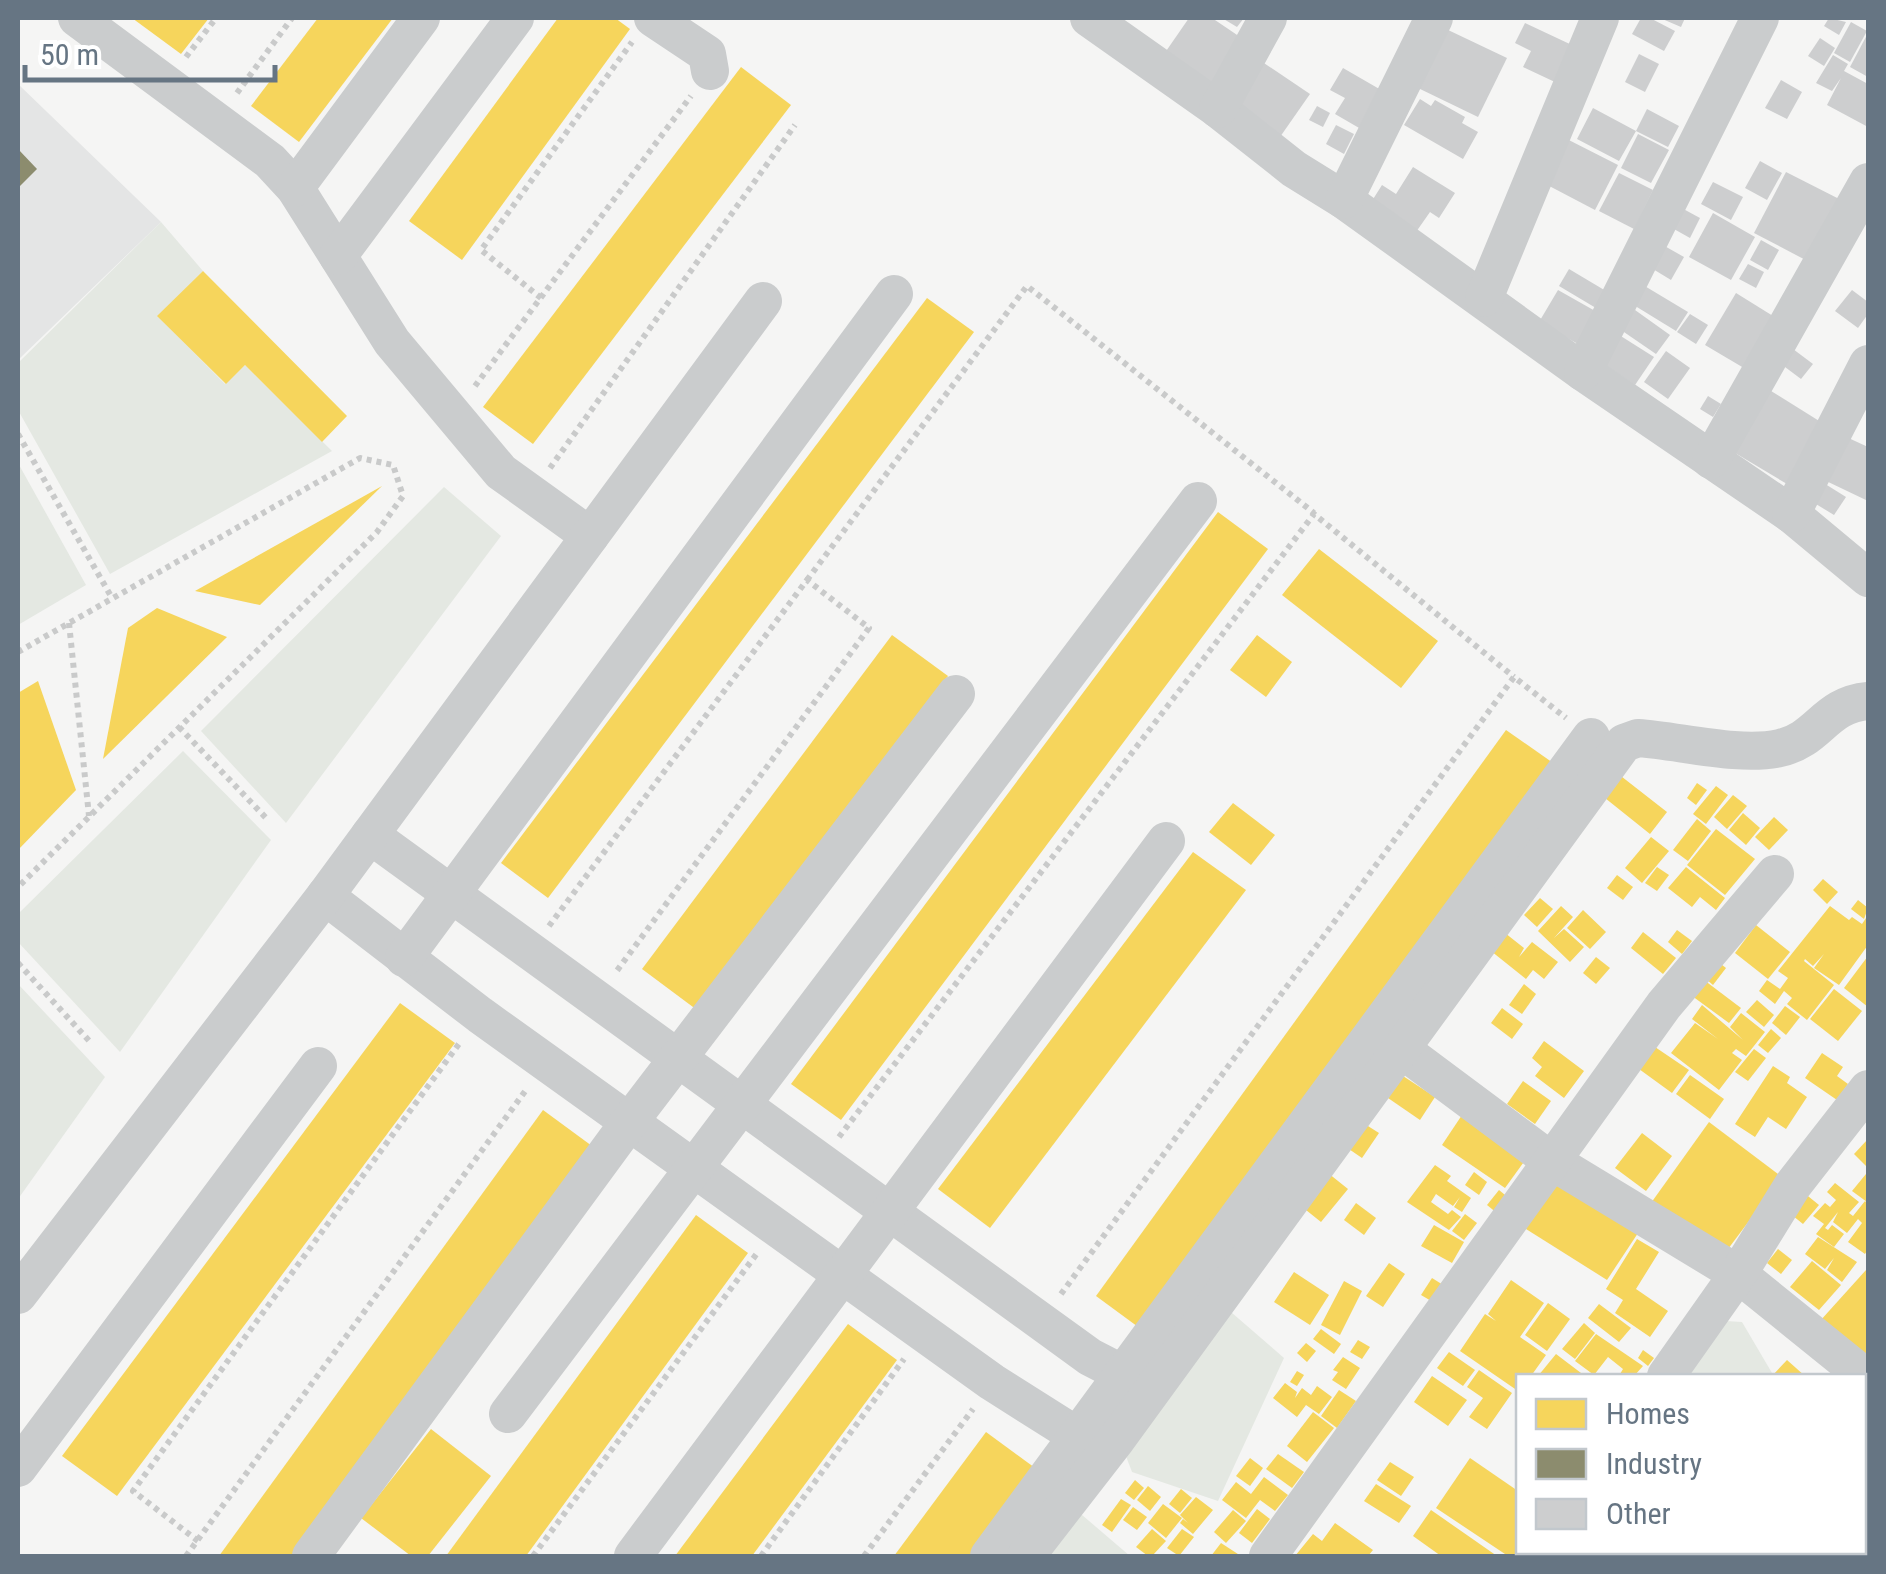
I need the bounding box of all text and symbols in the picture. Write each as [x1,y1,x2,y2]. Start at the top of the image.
scale bar [25,20,275,82]
text: 50 m [40,37,99,72]
legend [1516,1374,1866,1554]
text: Homes [1606,1396,1690,1431]
text: Industry [1606,1446,1702,1481]
text: Other [1606,1496,1671,1531]

